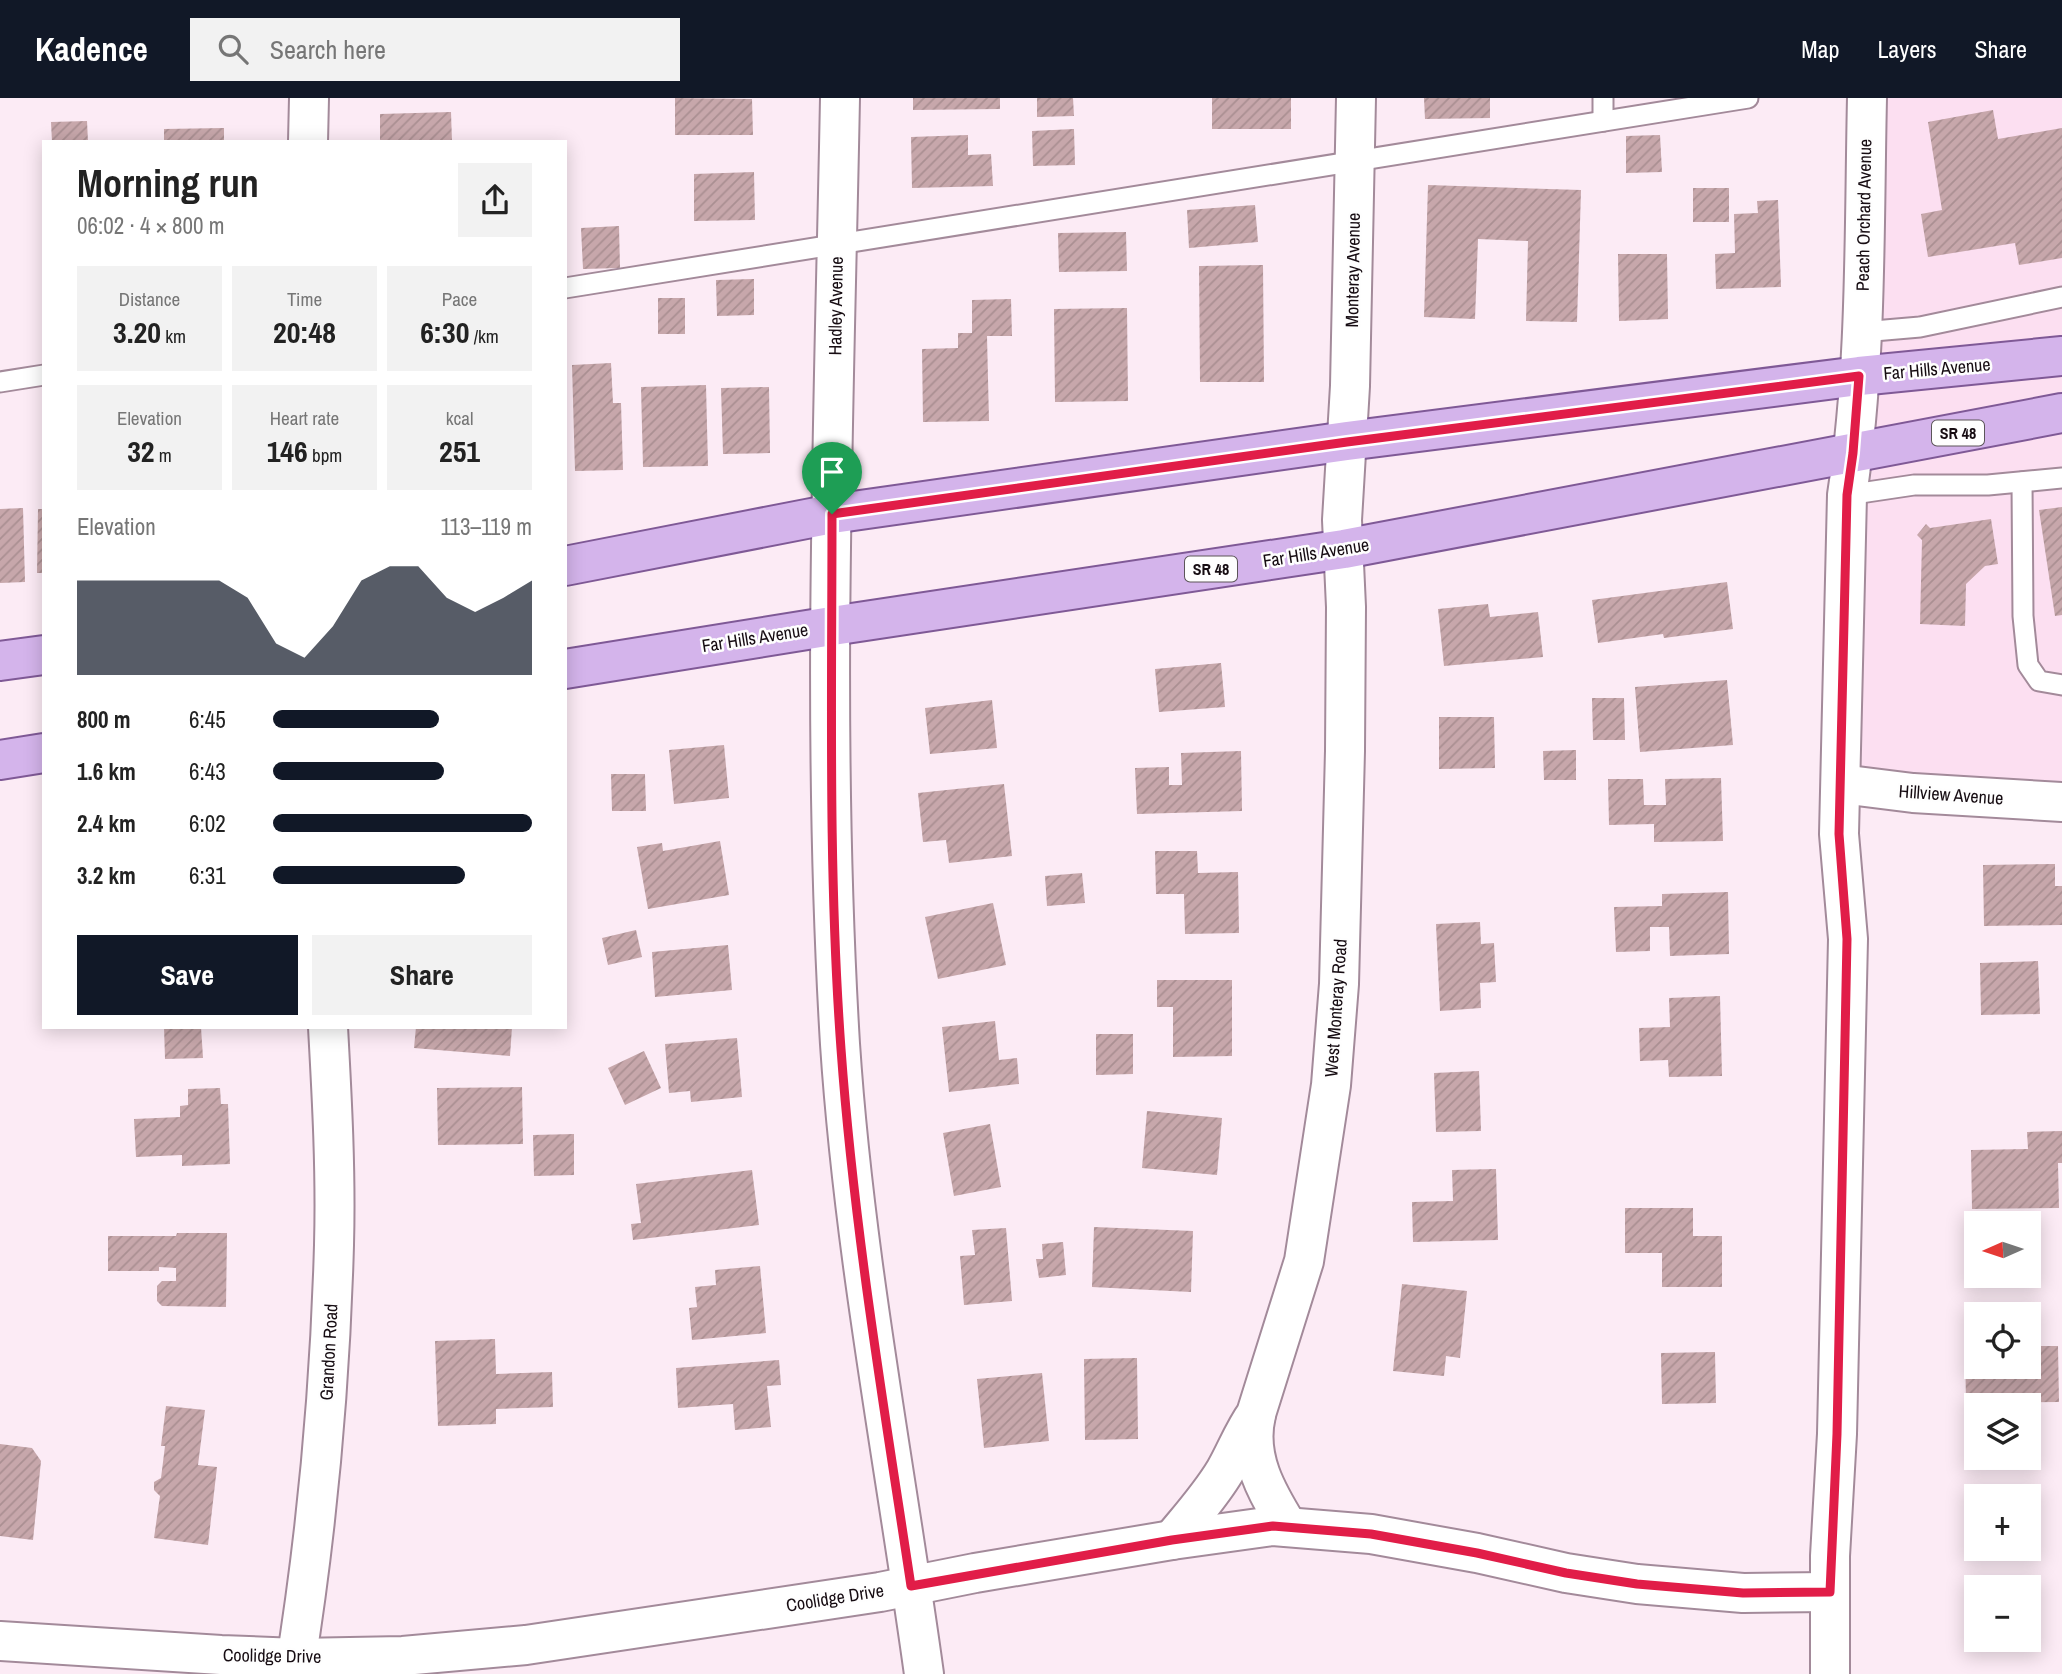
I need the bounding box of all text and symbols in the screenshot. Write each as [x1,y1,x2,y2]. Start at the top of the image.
search box [190,18,680,81]
text: Kadence [35,27,148,71]
icon: search [214,30,252,68]
text: Search here [270,32,386,67]
text: Map [1801,33,1839,65]
text: Layers [1877,33,1936,65]
text: Share [1974,33,2027,65]
street label: Peach Orchard Avenue [1850,139,1877,291]
text: Morning run [77,158,259,209]
button: share [458,163,532,237]
text: 06:02 · 4 × 800 m [77,210,224,241]
street label: Monteray Avenue [1339,212,1366,328]
street label: Hadley Avenue [822,256,849,356]
text: Distance [119,286,180,312]
text: Time [287,286,322,312]
text: Pace [442,286,477,312]
text: 3.20 [113,312,161,352]
text: 20:48 [273,312,336,352]
text: 6:30 [420,312,469,352]
text: km [161,323,186,349]
text: /km [469,323,499,349]
street label: Far Hills Avenue [1882,351,1992,386]
text: Elevation [117,405,182,431]
text: Heart rate [270,405,339,431]
text: kcal [446,405,473,431]
road number: SR 48 [1932,420,1984,446]
text: 32 [127,431,155,471]
text: 146 [267,431,308,471]
text: 251 [439,431,480,471]
text: m [155,442,172,468]
text: bpm [308,442,342,468]
pin [802,442,862,514]
icon: arrive [813,453,851,491]
text: Elevation [77,511,156,542]
text: 113–119 m [440,511,532,542]
street label: Far Hills Avenue [1261,532,1371,573]
road number: SR 48 [1185,556,1237,582]
street label: Far Hills Avenue [700,617,810,658]
text: 800 m [77,704,130,735]
text: 6:45 [189,704,226,735]
text: 1.6 km [77,756,136,787]
text: 6:43 [189,756,226,787]
street label: Hillview Avenue [1898,778,2004,811]
text: 2.4 km [77,808,136,839]
text: 6:02 [189,808,226,839]
text: 3.2 km [77,860,136,891]
text: 6:31 [189,860,226,891]
button: Save [77,935,298,1015]
button: Share [312,935,532,1015]
street label: West Monteray Road [1318,938,1353,1078]
north arrow [1964,1211,2040,1288]
map controls [1964,1211,2041,1652]
button: locate [1964,1302,2041,1379]
street label: Grandon Road [313,1303,344,1401]
button: layers [1964,1393,2041,1470]
button: + [1964,1484,2041,1561]
button: − [1964,1575,2041,1652]
street label: Coolidge Drive [784,1577,885,1618]
street label: Coolidge Drive [223,1642,321,1669]

